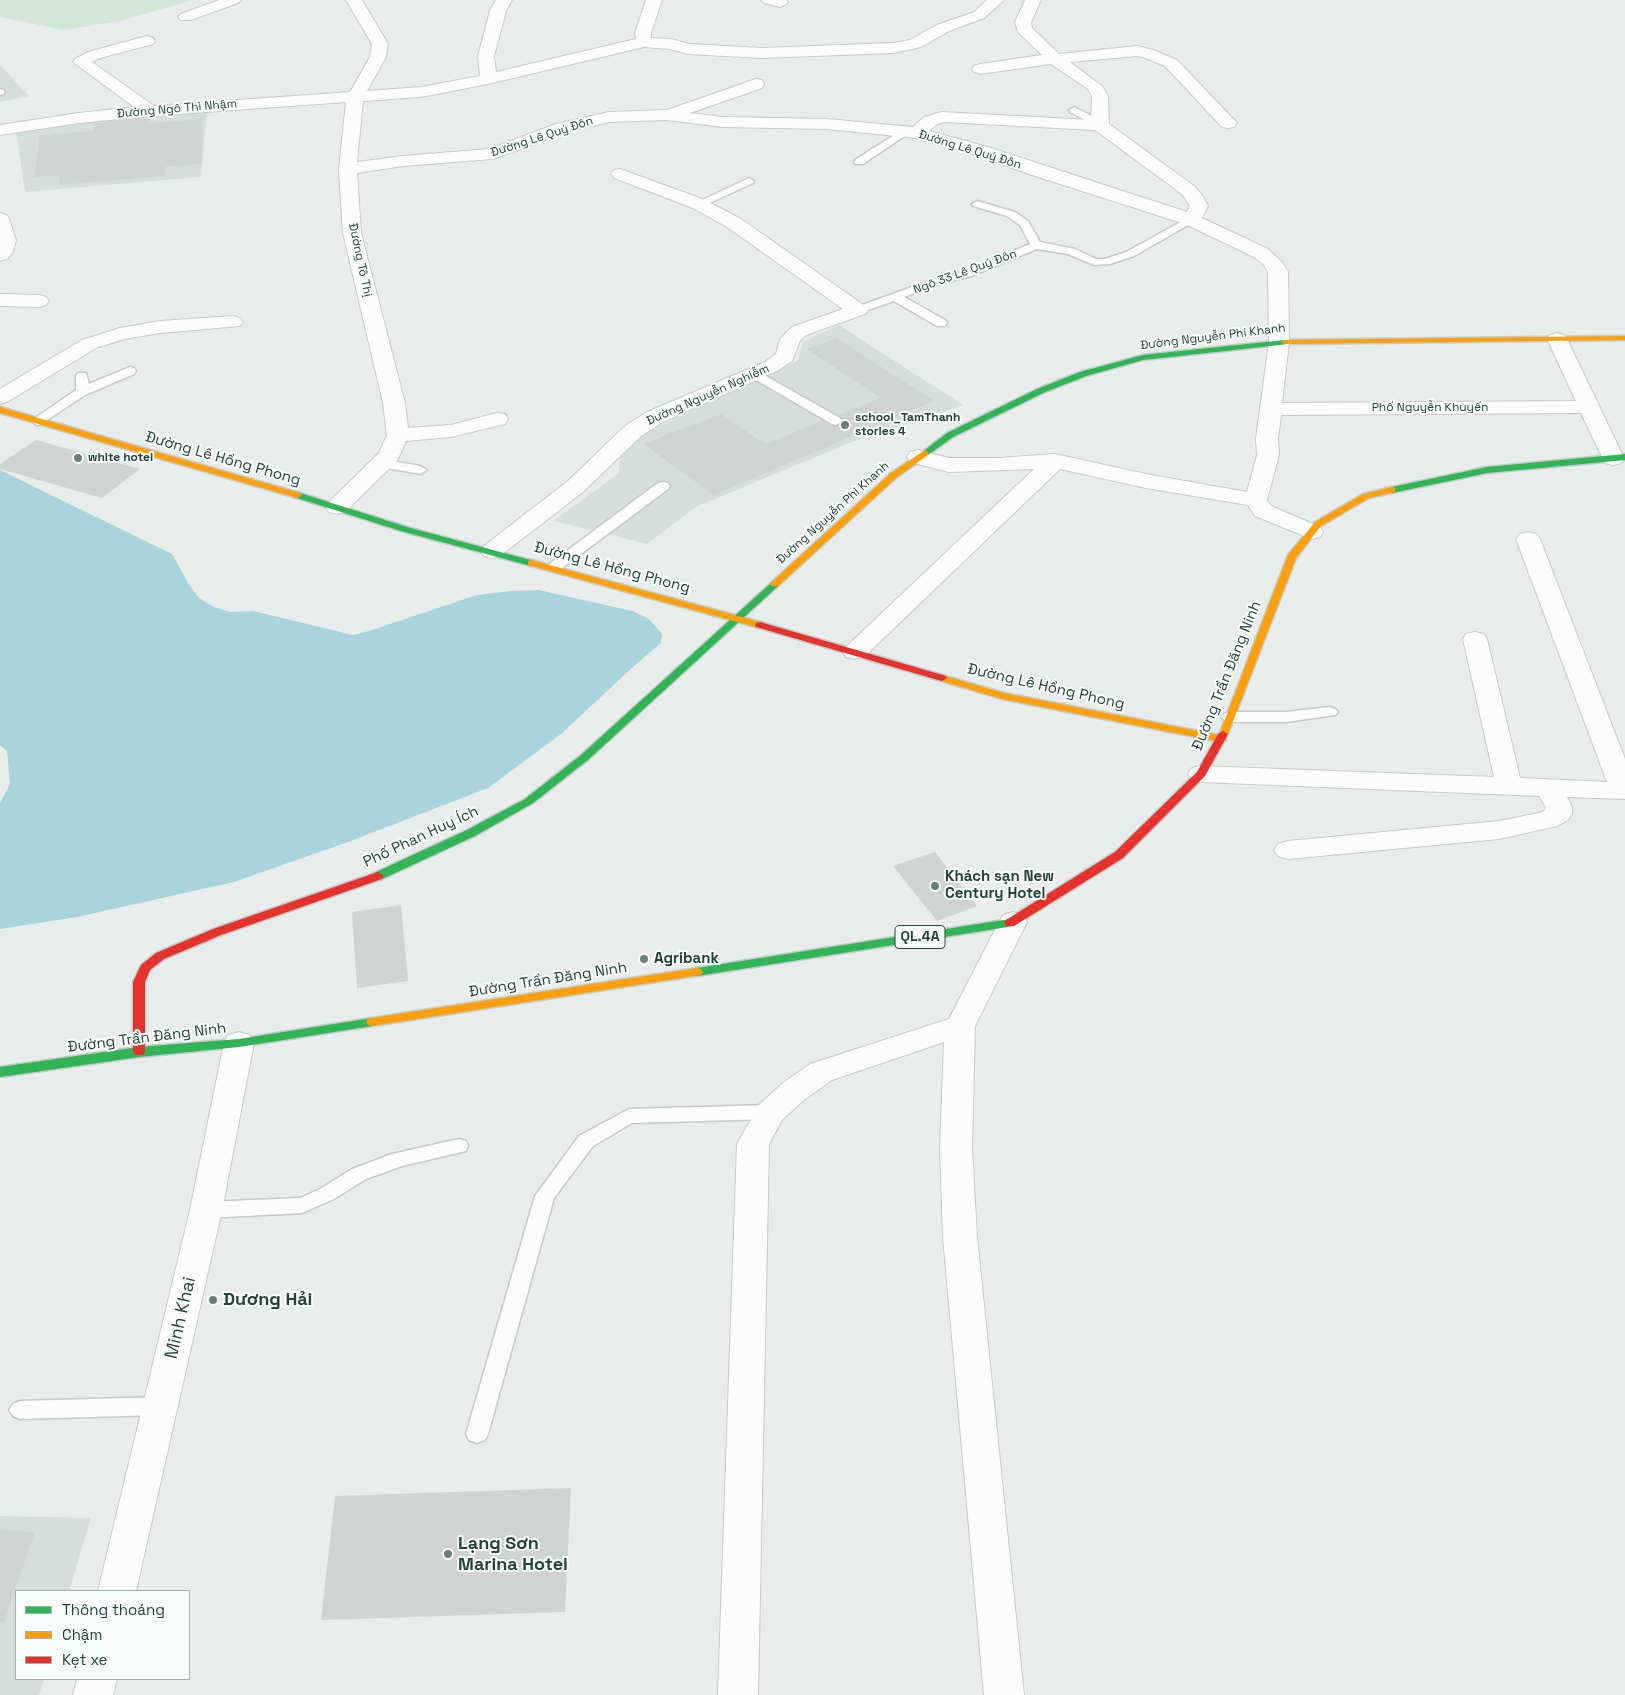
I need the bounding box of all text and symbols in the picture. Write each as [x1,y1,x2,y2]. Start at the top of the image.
street label: Đường Ngô Thì Nhậm [116,97,238,121]
street label: Đường Lê Quý Đôn [489,114,595,160]
street label: Đường Lê Quý Đôn [917,128,1023,172]
street label: Đường Tô Thị [345,222,375,298]
street label: Ngõ 33 Lê Quý Đôn [911,247,1019,297]
street label: Đường Nguyễn Phi Khanh [1140,321,1286,353]
street label: Đường Nguyễn Nghiễm [645,361,771,429]
street label: Phố Nguyễn Khuyến [1372,401,1488,415]
place label: school_TamThanh stories 4 [855,411,960,439]
marker: school_TamThanh stories 4 [839,419,851,431]
street label: Đường Lê Hồng Phong [143,428,303,490]
place label: white hotel [88,451,153,465]
marker: white hotel [72,452,84,464]
street label: Đường Nguyễn Phi Khanh [774,459,892,567]
street label: Đường Lê Hồng Phong [532,539,692,597]
street label: Đường Trần Đăng Ninh [1189,599,1265,753]
street label: Đường Lê Hồng Phong [966,660,1126,714]
street label: Phố Phan Huy Ích [361,802,481,872]
place label: Khách sạn New Century Hotel [945,868,1054,903]
marker: Khách sạn New Century Hotel [929,880,941,892]
road number: QL.4A [895,926,945,949]
place label: Agribank [654,950,719,968]
marker: Agribank [638,953,650,965]
street label: Đường Trần Đăng Ninh [468,959,628,1001]
street label: Đường Trần Đăng Ninh [67,1019,227,1057]
street label: Minh Khai [161,1275,201,1361]
place label: Dương Hải [223,1289,312,1311]
marker: Dương Hải [207,1294,219,1306]
place label: Lạng Sơn Marina Hotel [458,1533,568,1576]
marker: Lạng Sơn Marina Hotel [442,1548,454,1560]
legend [15,1590,190,1680]
text: Thông thoáng [62,1600,165,1619]
text: Chậm [62,1625,102,1644]
text: Kẹt xe [62,1650,107,1669]

